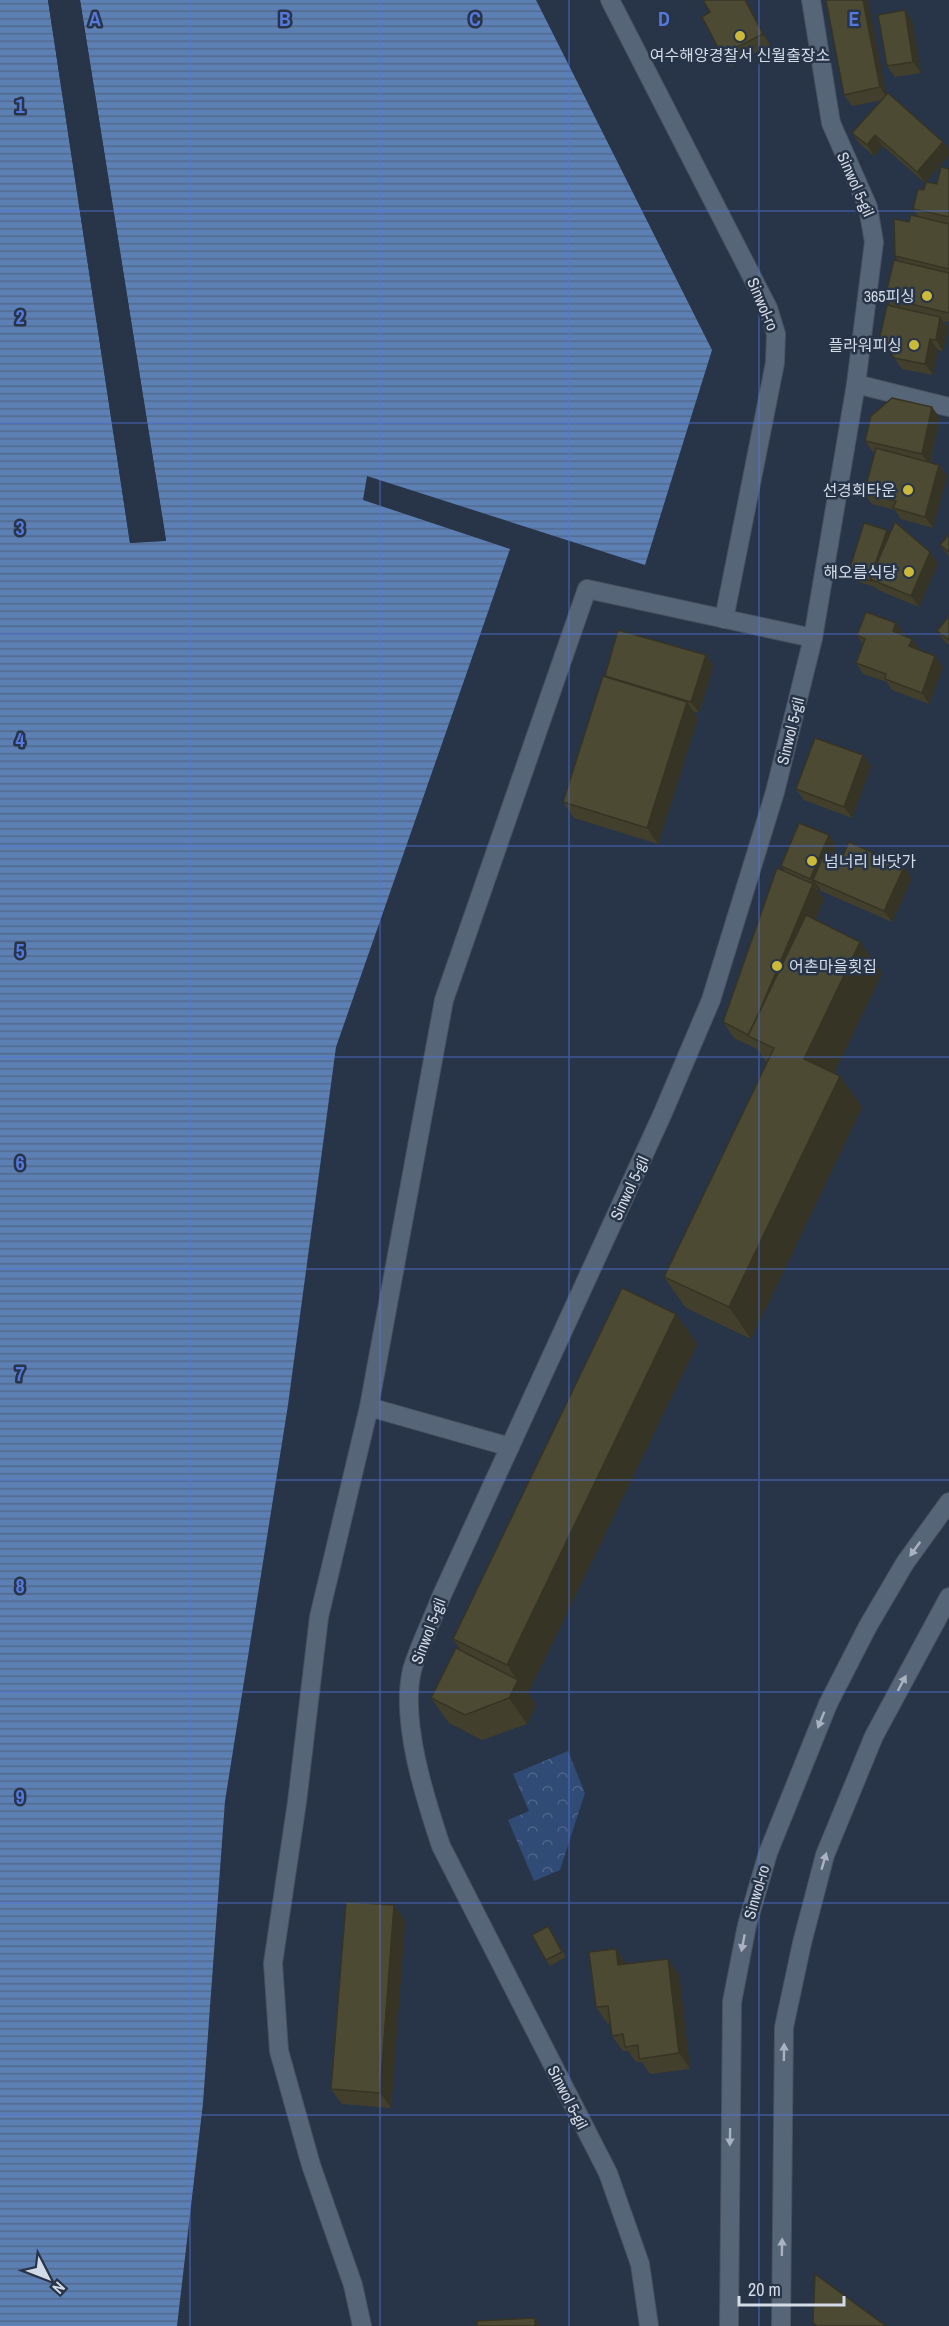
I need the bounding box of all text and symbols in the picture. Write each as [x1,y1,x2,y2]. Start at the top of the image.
text: A [89,5,101,32]
text: B [279,5,291,32]
text: C [469,5,481,32]
text: D [658,5,670,32]
text: E [849,5,860,32]
marker: 여수해양경찰서 신월출장소 [733,29,747,43]
place label: 여수해양경찰서 신월출장소 [650,44,830,66]
text: 1 [15,92,25,119]
street label: Sinwol 5-gil [832,148,880,220]
street label: Sinwol-ro [742,274,784,334]
place label: 365피싱 [864,285,915,307]
marker: 365피싱 [920,289,934,303]
text: 2 [15,303,25,330]
place label: 플라워피싱 [828,334,902,356]
marker: 플라워피싱 [907,338,921,352]
place label: 선경회타운 [822,479,896,501]
marker: 선경회타운 [901,483,915,497]
text: 3 [15,514,25,541]
place label: 해오름식당 [823,561,897,583]
marker: 해오름식당 [902,565,916,579]
street label: Sinwol 5-gil [771,695,809,767]
text: 4 [15,726,25,753]
place label: 넘너리 바닷가 [824,850,916,872]
marker: 넘너리 바닷가 [805,854,819,868]
text: 5 [15,937,25,964]
place label: 어촌마을횟집 [789,955,877,977]
marker: 어촌마을횟집 [770,959,784,973]
text: 6 [15,1149,25,1176]
street label: Sinwol 5-gil [605,1152,653,1224]
text: 7 [15,1360,25,1387]
one-way arrow [909,1541,921,1557]
text: 8 [15,1572,25,1599]
street label: Sinwol 5-gil [405,1595,451,1667]
one-way arrow [897,1674,907,1691]
one-way arrow [816,1711,825,1729]
text: 9 [15,1783,25,1810]
one-way arrow [820,1852,829,1870]
street label: Sinwol-ro [738,1862,774,1922]
one-way arrow [738,1934,747,1953]
one-way arrow [779,2042,789,2061]
street label: Sinwol 5-gil [543,2061,593,2133]
one-way arrow [726,2128,735,2147]
one-way arrow [777,2237,787,2256]
north arrow [18,2248,78,2308]
scale bar [739,2269,844,2307]
text: N [48,2277,70,2299]
text: 20 m [748,2277,781,2302]

